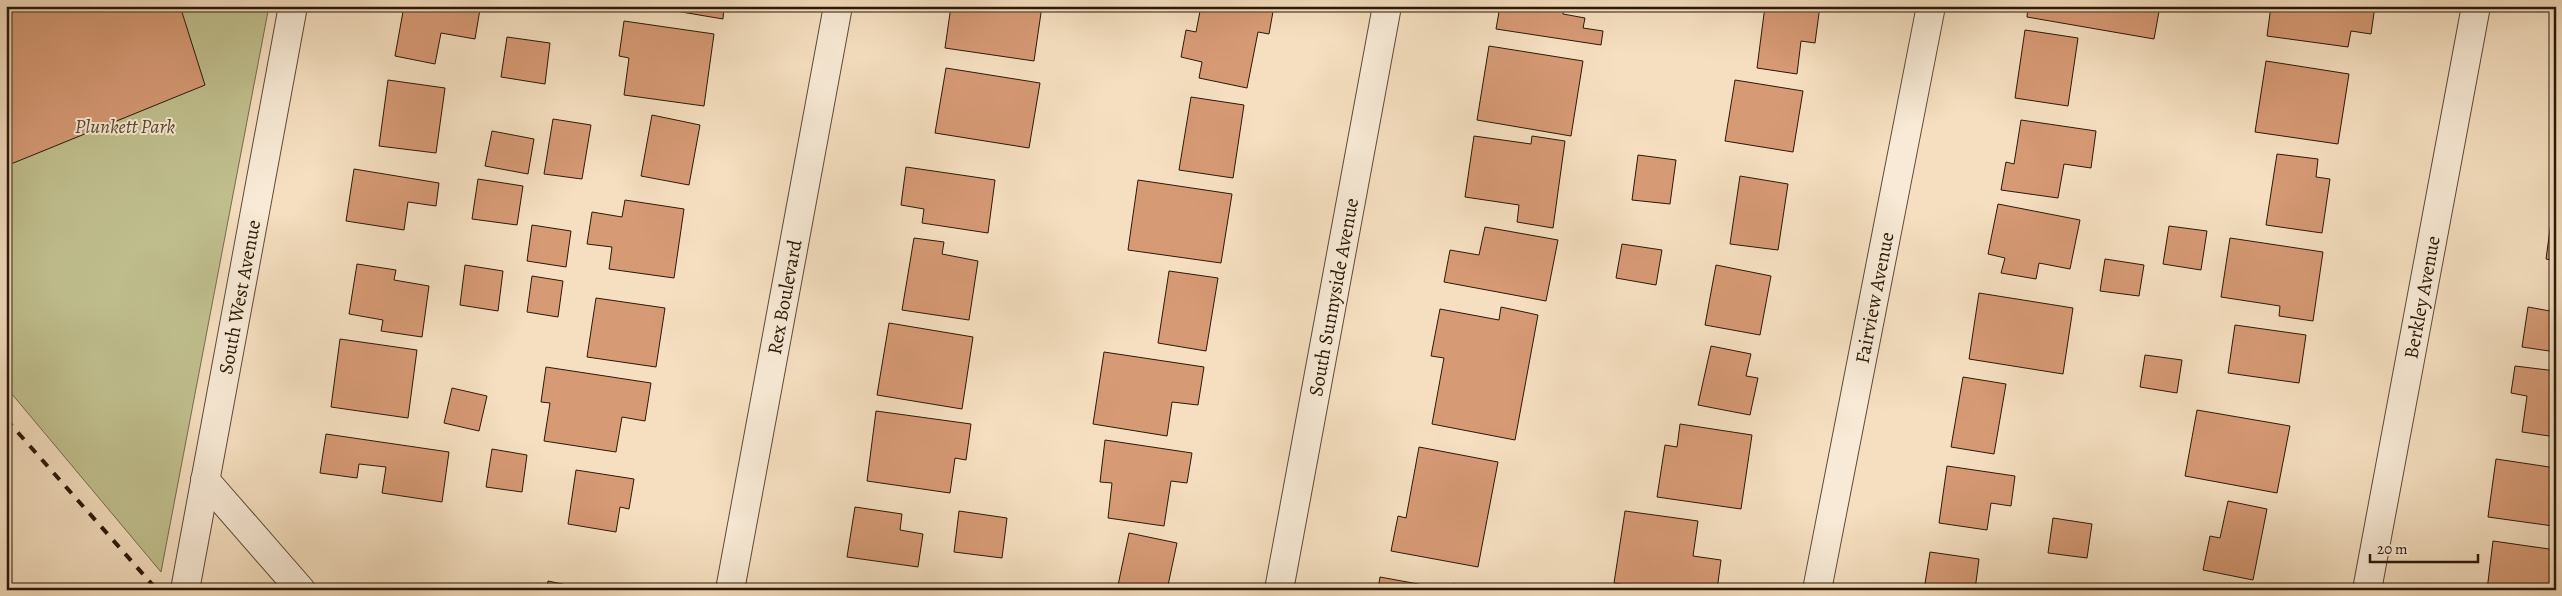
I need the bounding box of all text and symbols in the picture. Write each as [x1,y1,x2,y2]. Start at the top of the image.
park label: Plunkett Park [75,113,175,140]
street label: South Sunnyside Avenue [1302,196,1365,398]
street label: South West Avenue [212,217,267,376]
street label: Fairview Avenue [1848,229,1900,366]
street label: Berkley Avenue [2397,233,2446,361]
street label: Rex Boulevard [760,237,808,357]
scale bar [2370,531,2477,563]
text: 20 m [2377,539,2408,559]

